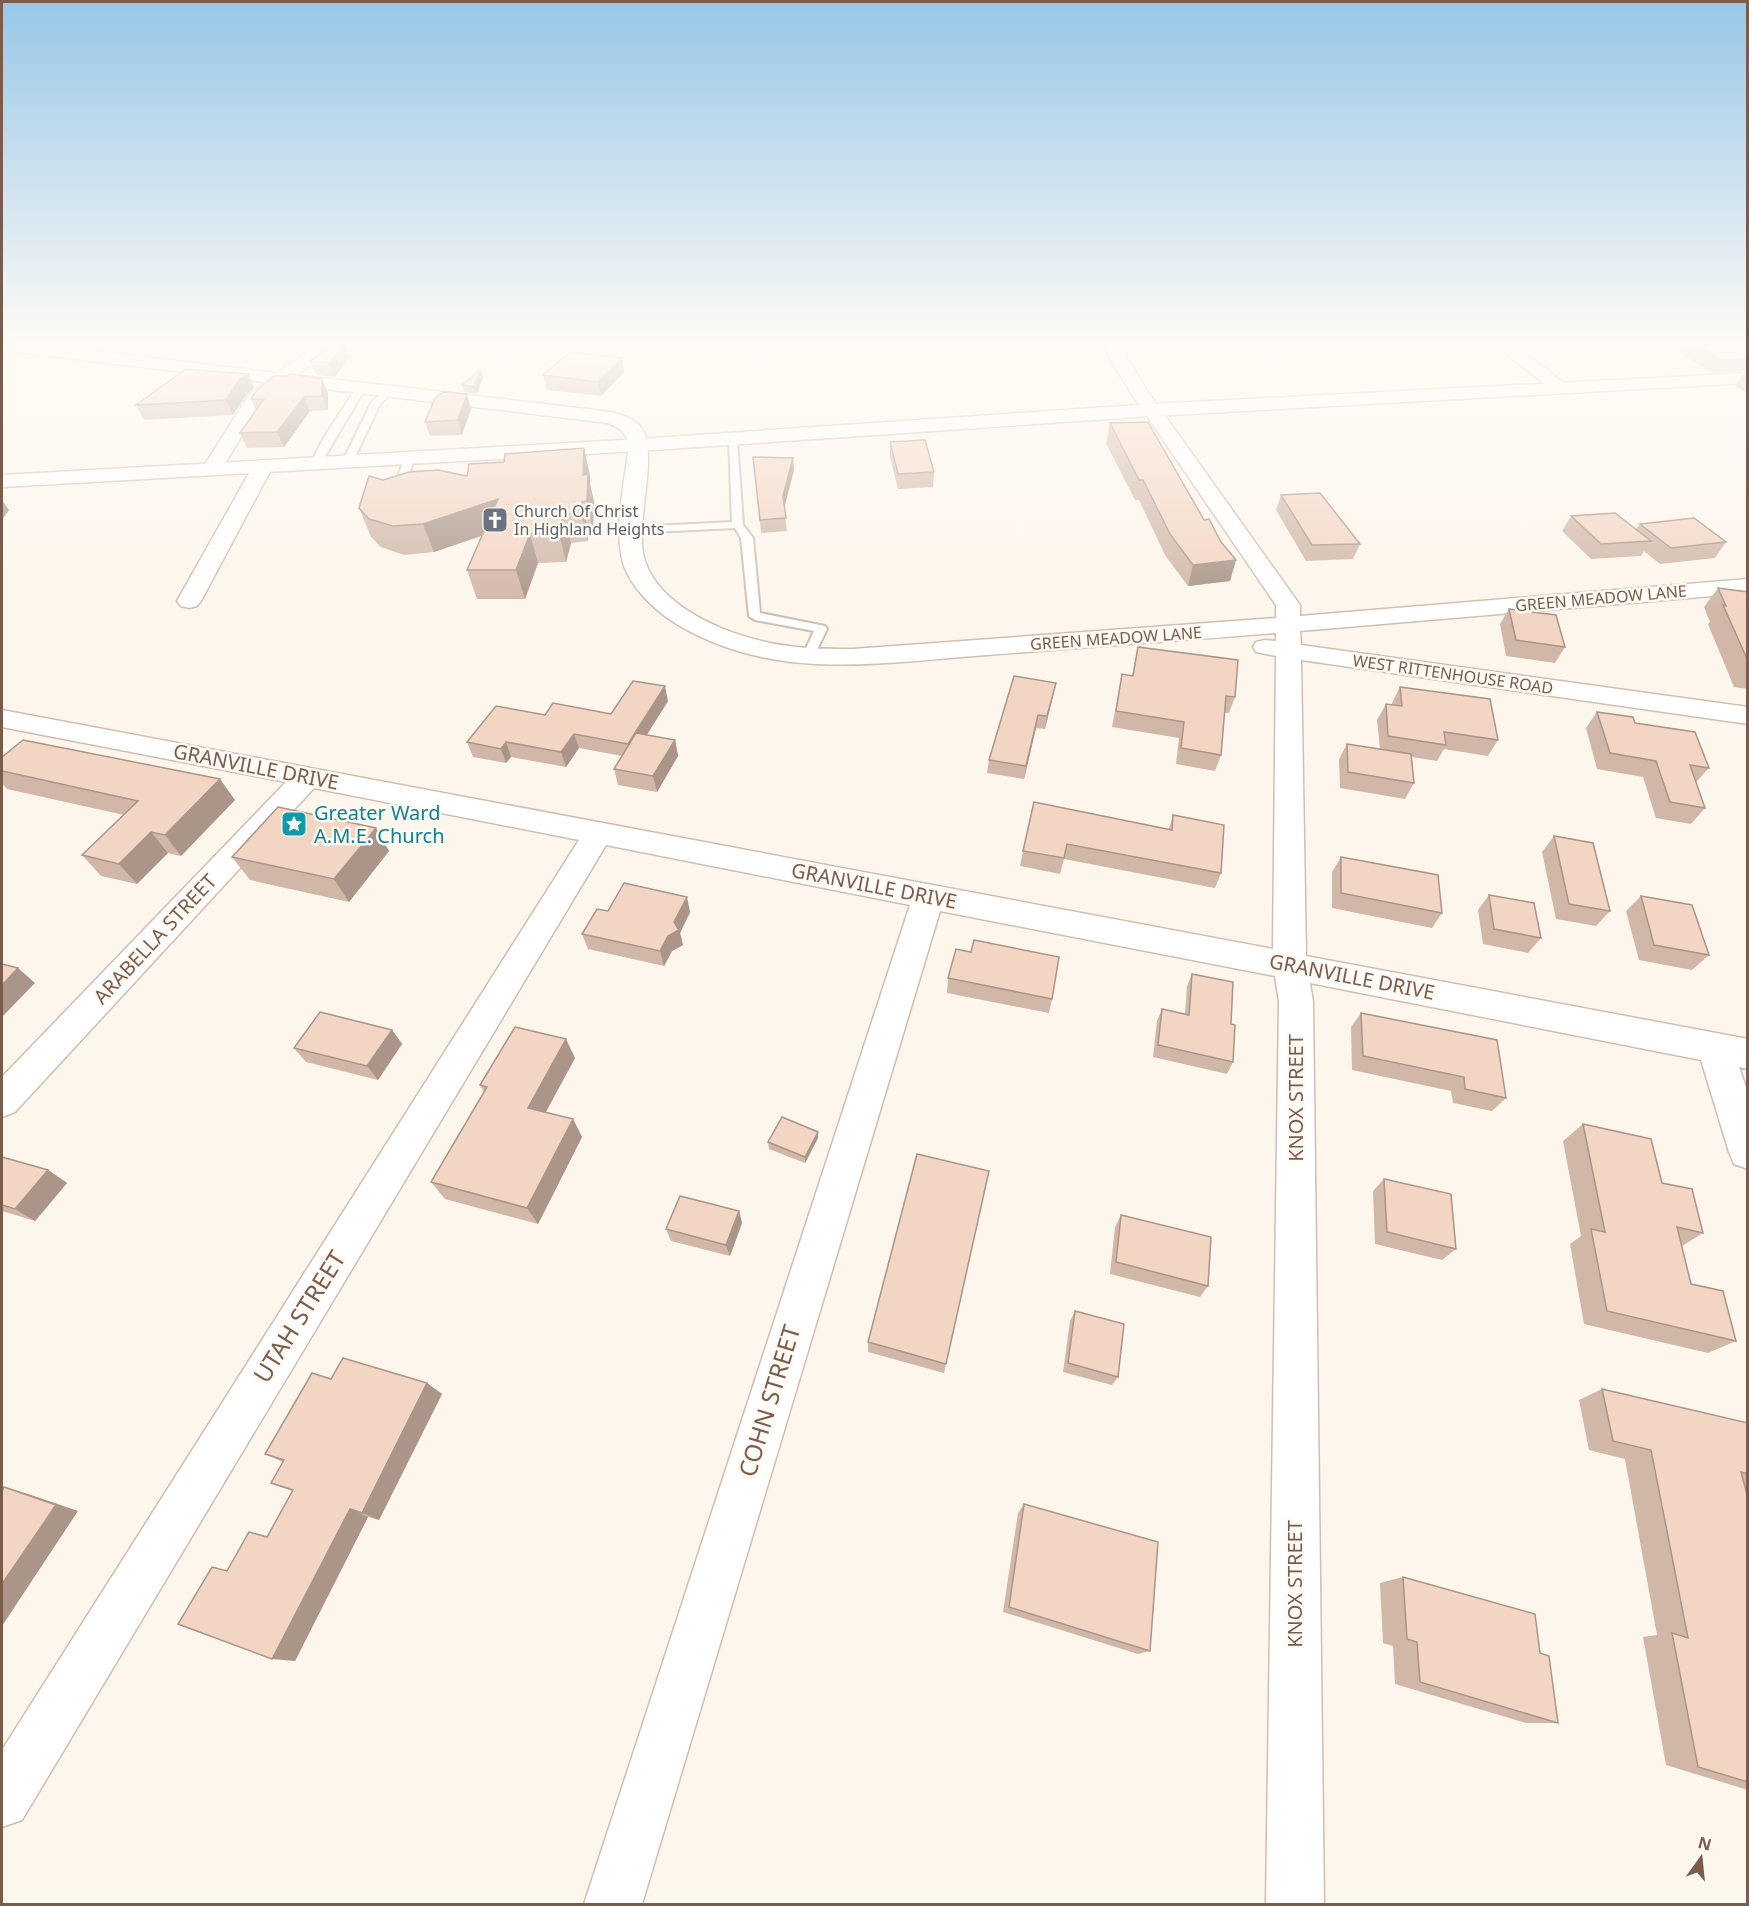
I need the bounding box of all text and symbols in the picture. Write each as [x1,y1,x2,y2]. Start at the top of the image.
place label: Church Of Christ In Highland Heights [514,500,664,540]
church icon: Church Of Christ In Highland Heights [480,505,510,535]
street label: GREEN MEADOW LANE [1514,580,1688,616]
street label: GREEN MEADOW LANE [1029,621,1203,655]
street label: WEST RITTENHOUSE ROAD [1351,649,1555,699]
street label: GRANVILLE DRIVE [171,737,341,796]
place label: Greater Ward A.M.E. Church [314,799,445,849]
place icon: Greater Ward A.M.E. Church [279,809,309,839]
street label: GRANVILLE DRIVE [789,856,959,915]
street label: ARABELLA STREET [87,868,222,1010]
street label: GRANVILLE DRIVE [1267,947,1437,1006]
street label: KNOX STREET [1282,1034,1309,1162]
street label: UTAH STREET [245,1243,353,1389]
street label: COHN STREET [730,1320,808,1481]
street label: KNOX STREET [1281,1520,1308,1648]
north arrow [1671,1828,1731,1888]
text: N [1696,1831,1714,1856]

